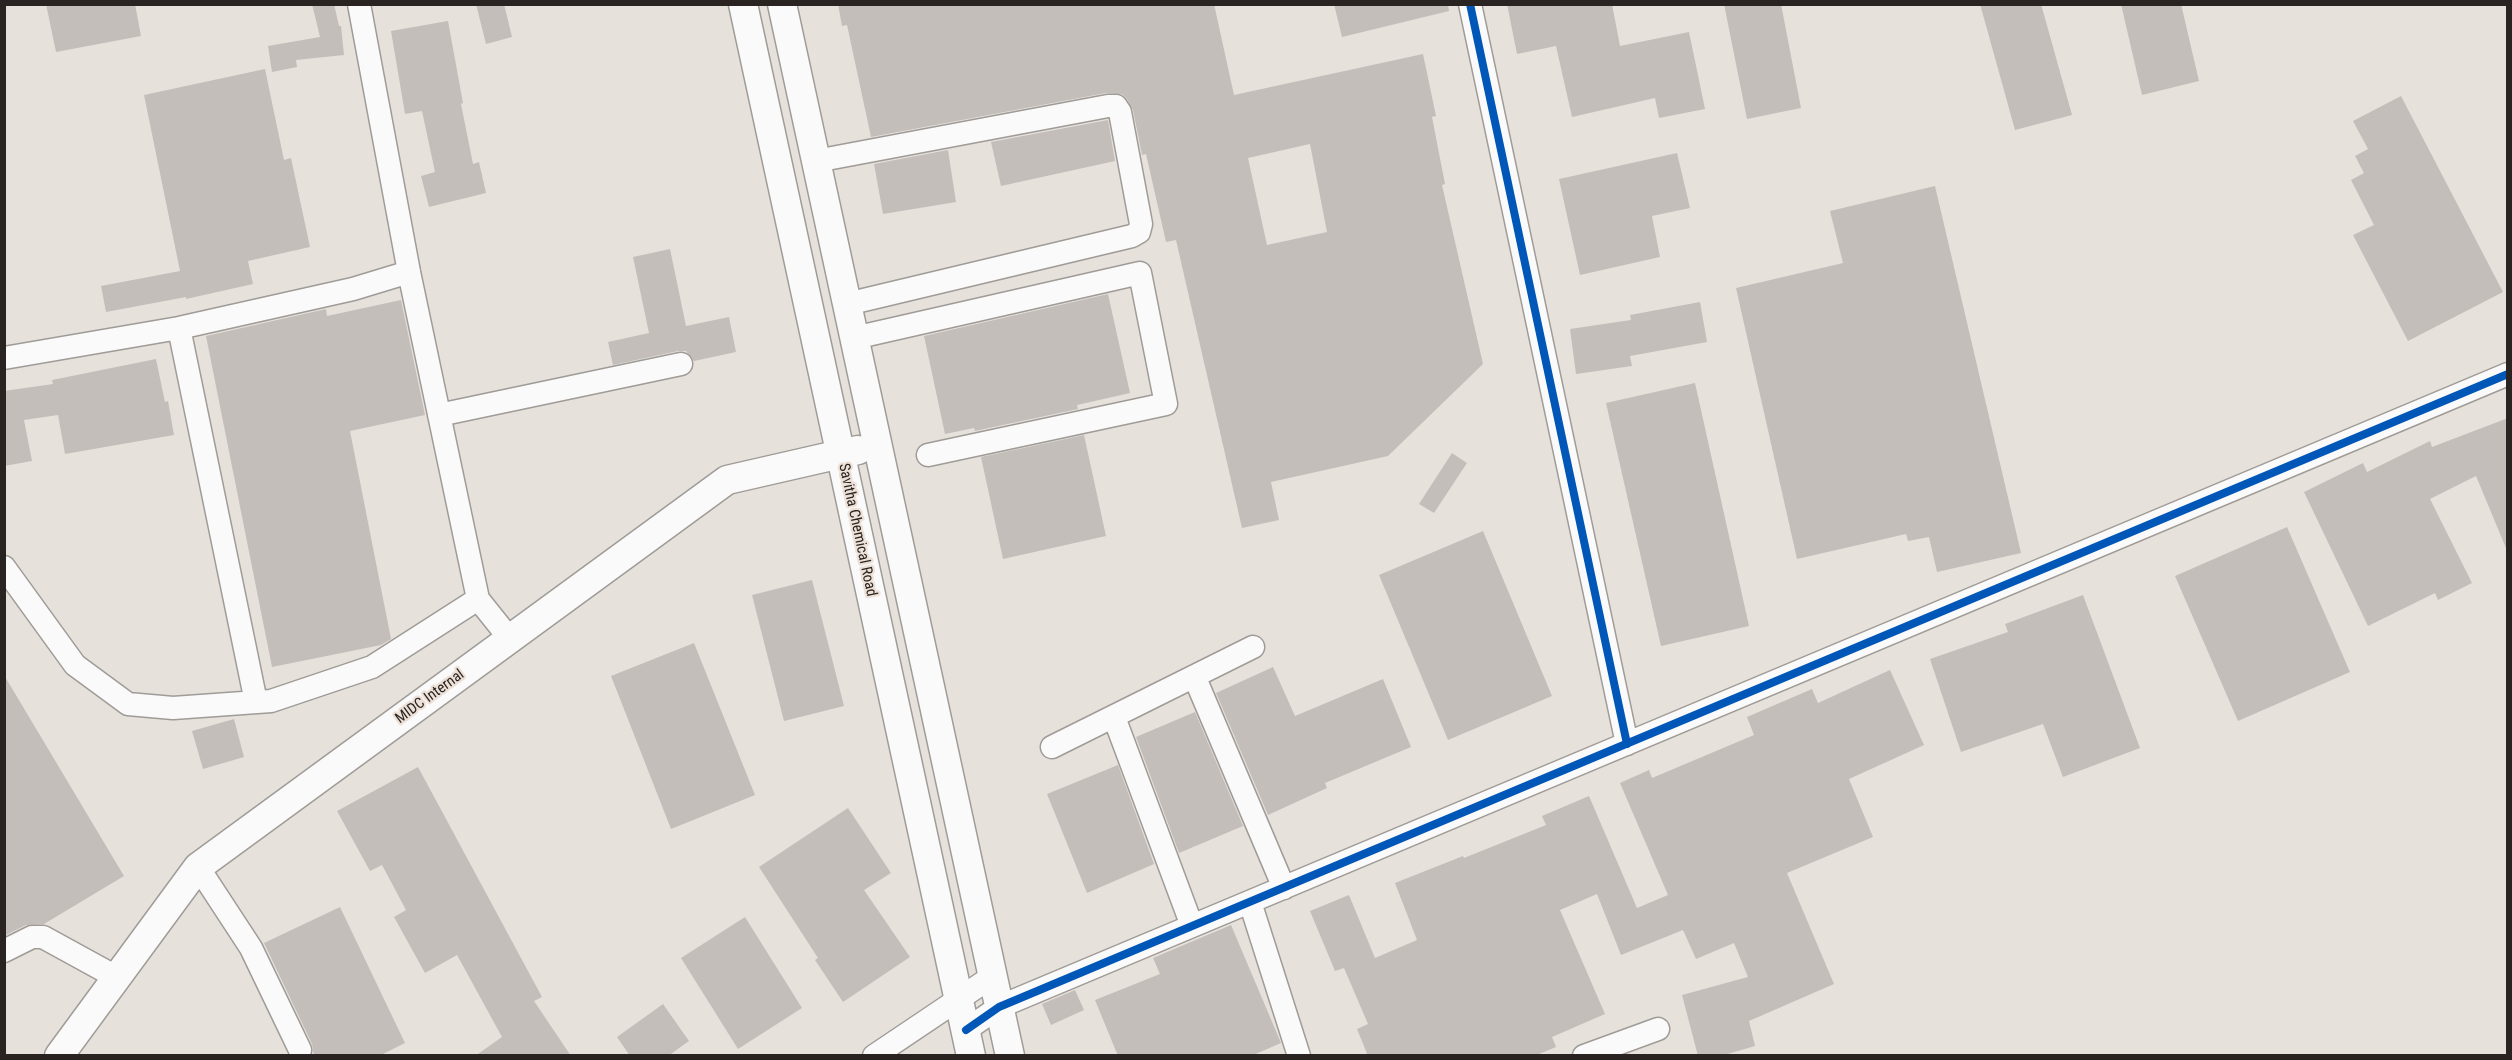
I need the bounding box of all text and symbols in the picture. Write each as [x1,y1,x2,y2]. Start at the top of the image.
street label: Savitha Chemical Road [834,462,880,598]
street label: MIDC Internal [392,666,468,728]

